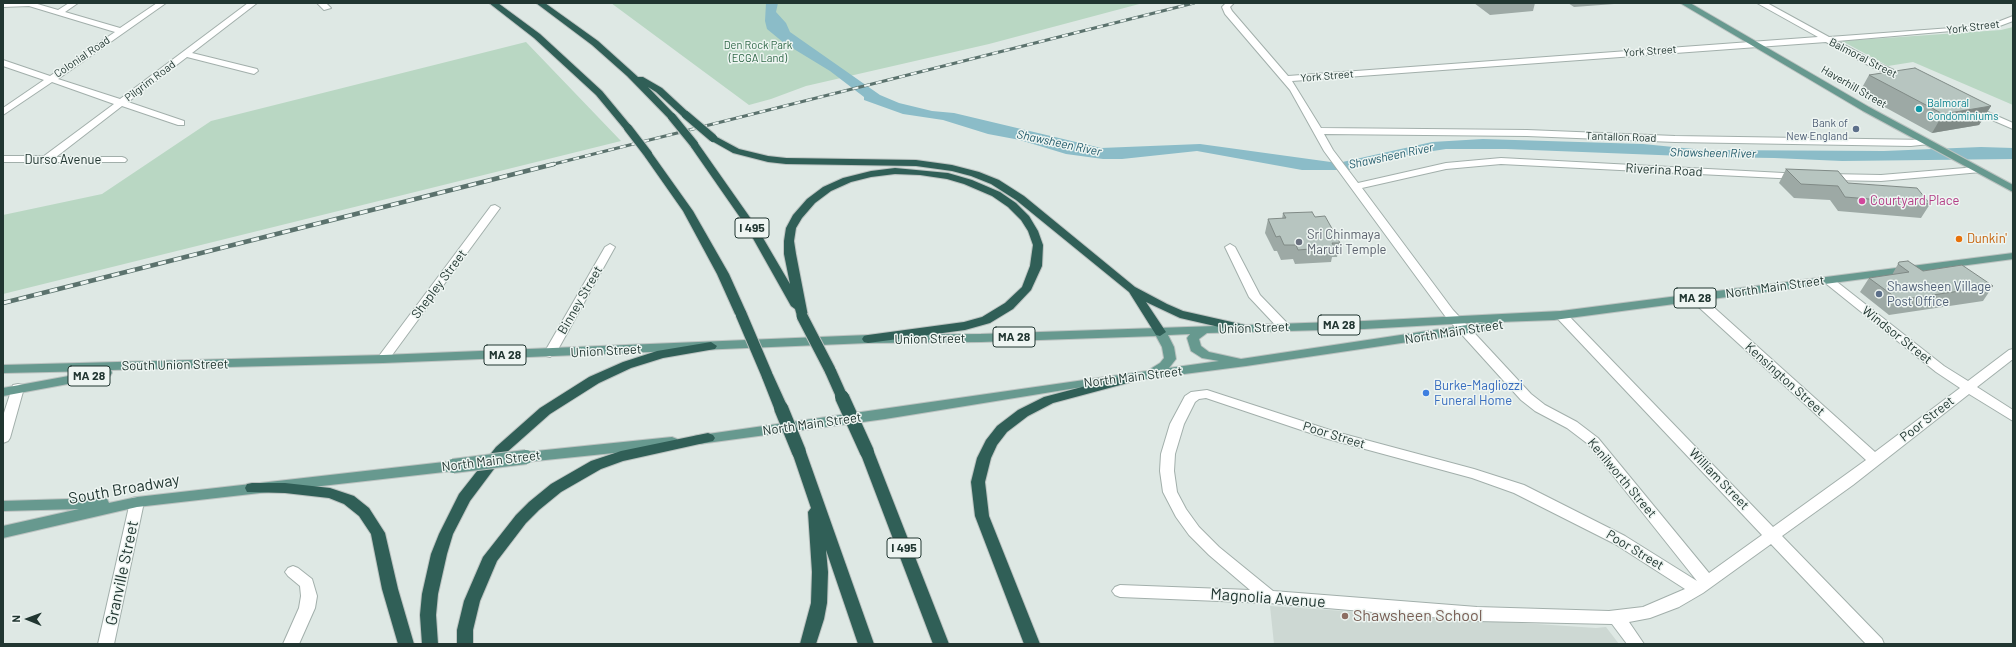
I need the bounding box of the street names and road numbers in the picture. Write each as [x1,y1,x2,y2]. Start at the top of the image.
street label: York Street [1946,17,2000,37]
street label: Colonial Road [52,33,112,81]
street label: Balmoral Street [1827,35,1899,81]
street label: York Street [1623,43,1677,59]
street label: Pilgrim Road [122,58,178,104]
street label: Haverhill Street [1819,63,1889,111]
street label: York Street [1300,67,1354,85]
street label: Tantallon Road [1585,129,1657,145]
street label: Durso Avenue [25,152,101,168]
street label: Riverina Road [1625,160,1703,180]
road number: I 495 [735,218,769,238]
street label: Shepley Street [408,246,470,322]
street label: Binney Street [554,263,606,337]
street label: North Main Street [1725,272,1825,302]
road number: MA 28 [1674,288,1716,308]
street label: Windsor Street [1859,303,1935,367]
road number: MA 28 [1318,315,1360,335]
street label: North Main Street [1404,317,1504,347]
street label: Union Street [1218,319,1290,337]
road number: MA 28 [993,327,1035,347]
street label: Union Street [894,331,966,347]
street label: Kensington Street [1742,339,1828,419]
street label: Union Street [570,341,642,361]
road number: MA 28 [484,345,526,365]
street label: South Union Street [121,356,229,374]
street label: North Main Street [1083,363,1183,391]
road number: MA 28 [68,366,110,386]
street label: Poor Street [1897,393,1957,445]
street label: North Main Street [762,409,862,439]
street label: Poor Street [1301,418,1367,452]
street label: Kenilworth Street [1584,435,1660,521]
street label: William Street [1686,445,1752,513]
street label: North Main Street [441,447,541,475]
street label: South Broadway [67,470,181,508]
street label: Granville Street [102,519,142,627]
street label: Poor Street [1603,527,1667,573]
road number: I 495 [887,538,921,558]
street label: Magnolia Avenue [1210,584,1326,612]

